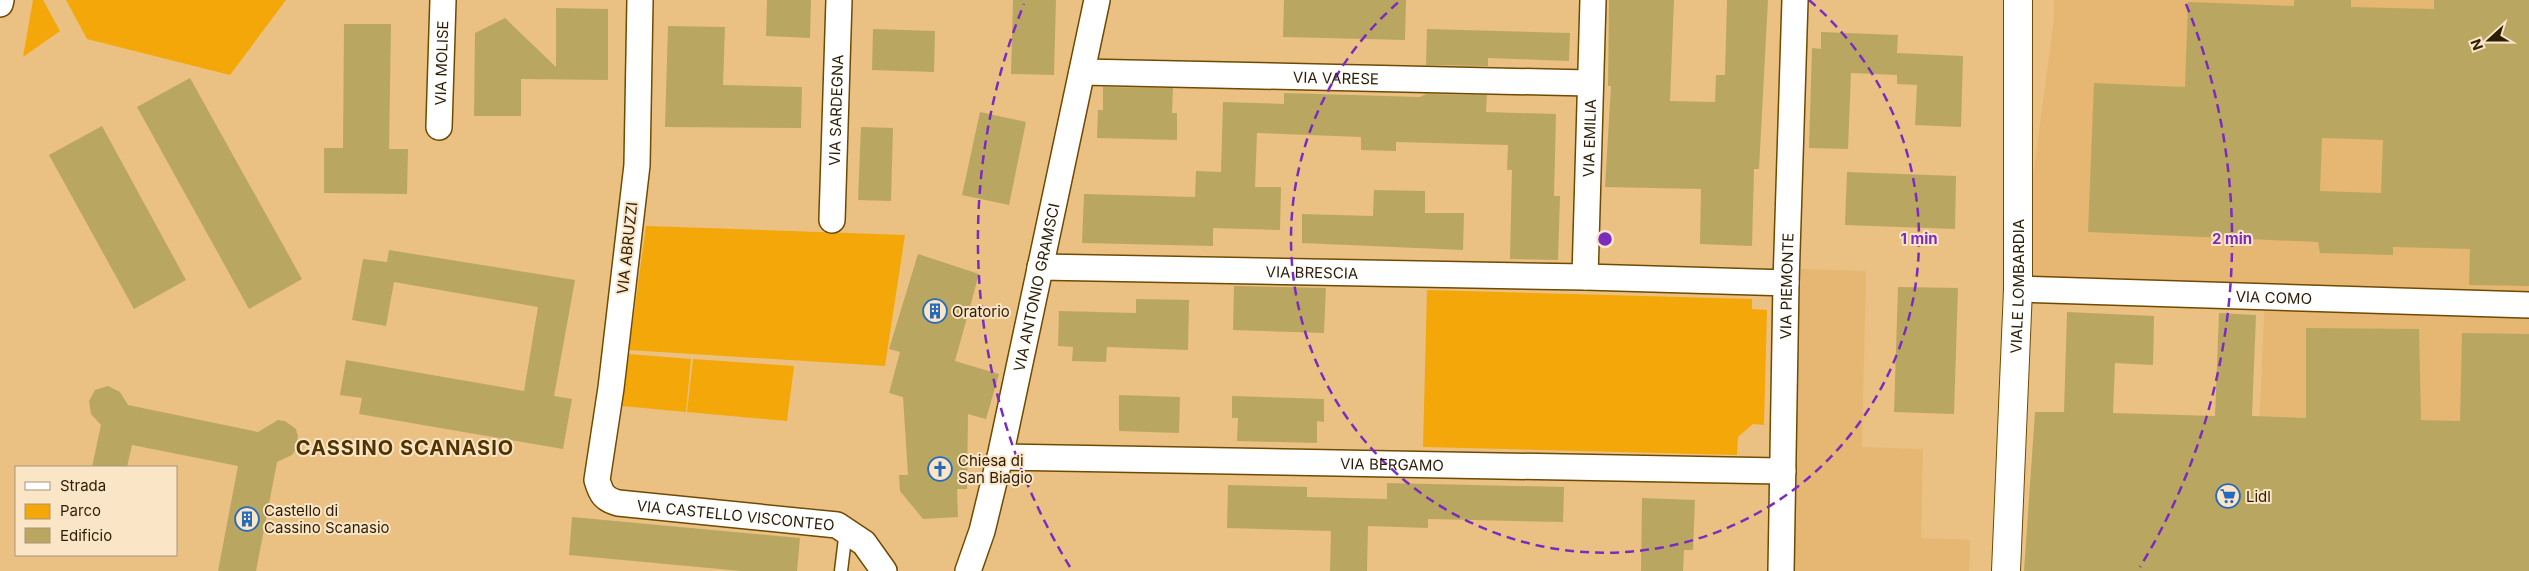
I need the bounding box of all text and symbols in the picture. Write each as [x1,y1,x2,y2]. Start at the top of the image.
north arrow [2464,15,2514,65]
street label: VIA MOLISE [430,20,452,106]
text: N [2467,37,2486,53]
street label: VIA SARDEGNA [824,54,847,166]
street label: VIA VARESE [1293,67,1379,88]
street label: VIA EMILIA [1578,99,1600,178]
street label: VIA ABRUZZI [613,201,641,295]
street label: VIA ANTONIO GRAMSCI [1009,201,1063,373]
street label: VIALE LOMBARDIA [2006,219,2028,354]
text: 1 min [1900,229,1938,248]
text: 2 min [2212,229,2252,248]
centre of rings [1596,230,1614,248]
street label: VIA PIEMONTE [1776,232,1797,340]
street label: VIA BRESCIA [1266,262,1358,282]
street label: VIA COMO [2235,286,2312,308]
building icon: Oratorio [922,298,948,324]
place label: Oratorio [952,302,1010,321]
district label: CASSINO SCANASIO [296,436,514,460]
place label: Chiesa di San Biagio [958,451,1033,487]
street label: VIA BERGAMO [1340,454,1444,474]
church icon: Chiesa di San Biagio [927,456,953,482]
legend [15,466,178,556]
text: Strada [60,476,106,495]
supermarket icon: Lidl [2215,483,2241,509]
place label: Lidl [2246,487,2271,506]
street label: VIA CASTELLO VISCONTEO [636,495,835,534]
text: Parco [60,501,101,520]
place label: Castello di Cassino Scanasio [264,501,390,537]
building icon: Castello di Cassino Scanasio [234,506,260,532]
text: Edificio [60,526,112,545]

